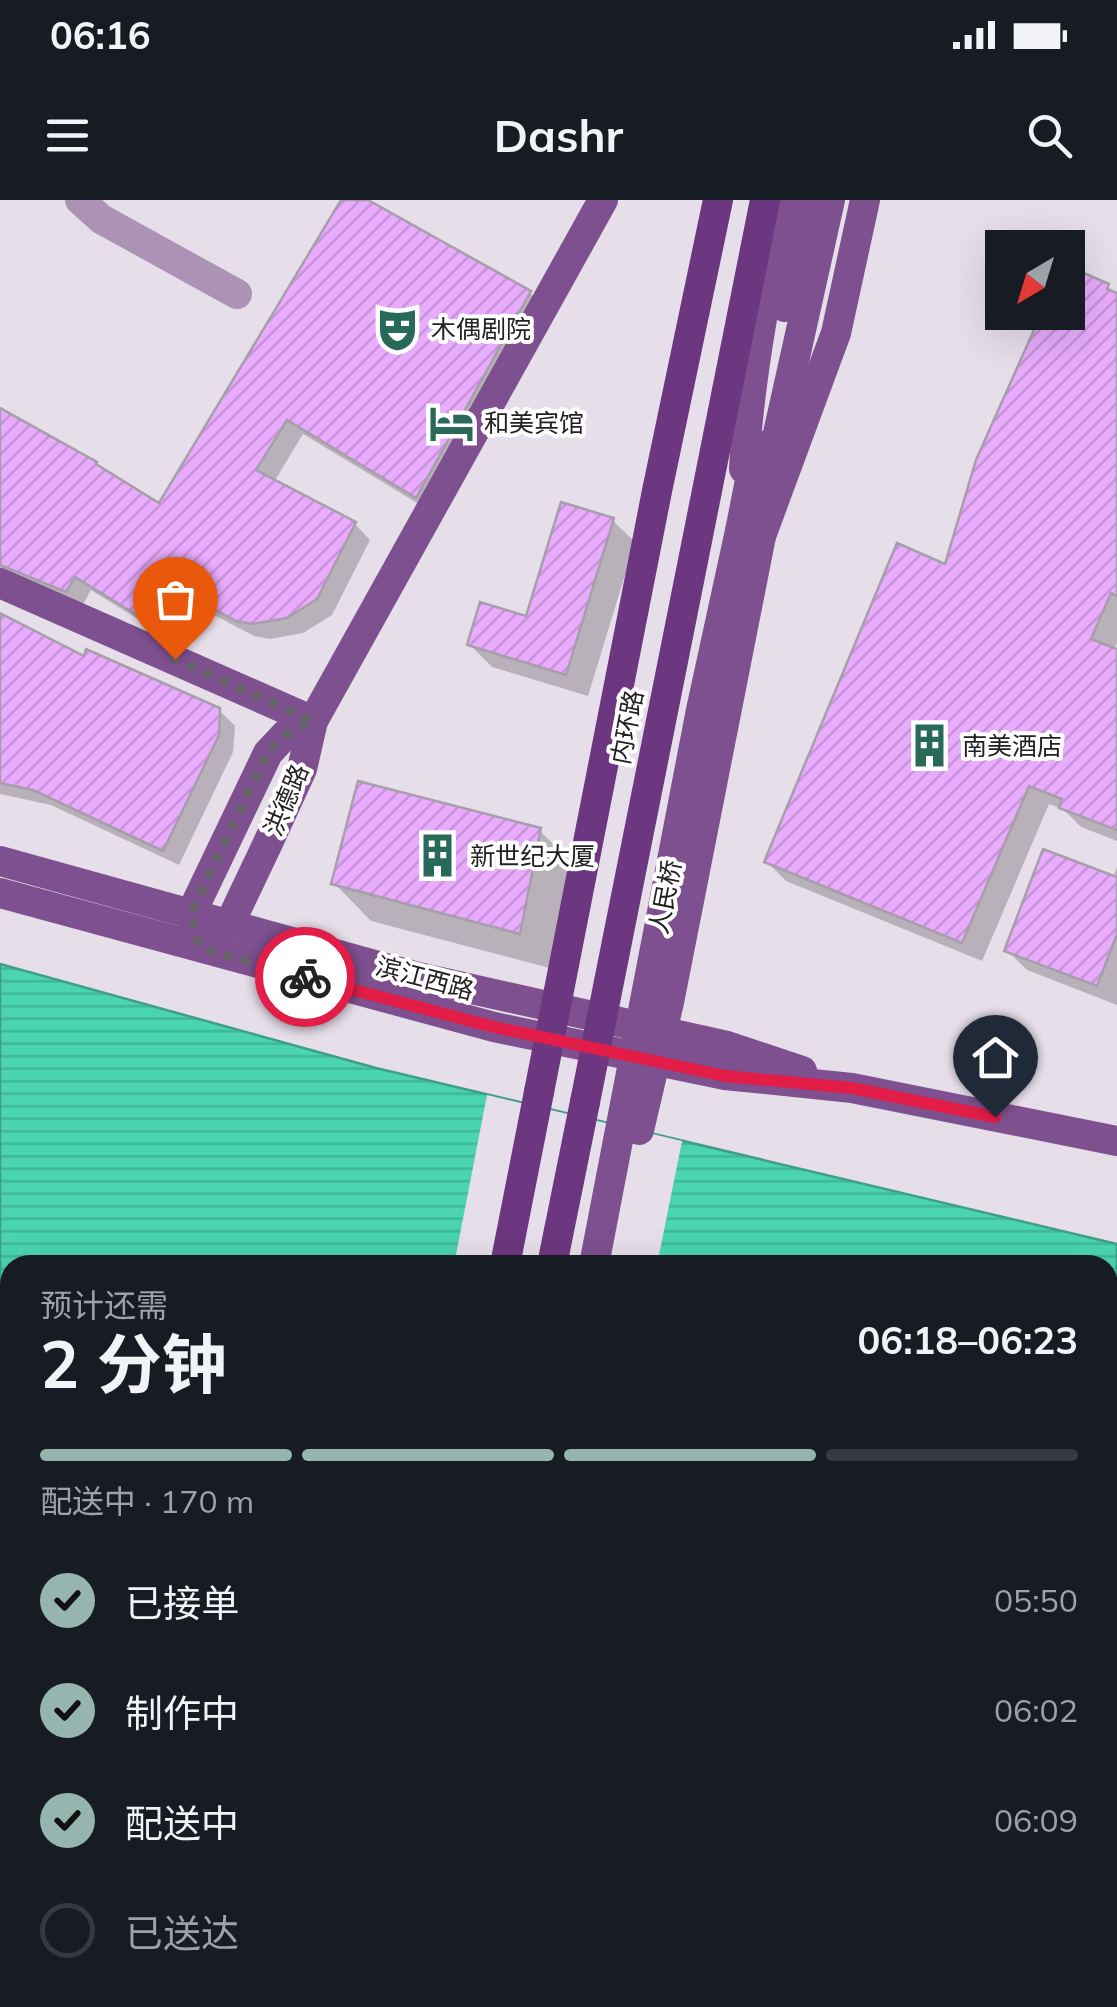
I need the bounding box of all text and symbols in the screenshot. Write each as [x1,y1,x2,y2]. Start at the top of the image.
text: 06:16 [50,11,151,59]
text: Dashr [494,107,623,163]
icon: menu [40,108,95,163]
icon: search [1022,108,1077,163]
north arrow [985,230,1085,330]
map controls [985,230,1085,330]
theatre icon: 木偶剧院 [374,305,422,353]
place label: 木偶剧院 [431,313,531,344]
hotel icon: 和美宾馆 [427,399,475,447]
place label: 和美宾馆 [484,407,584,438]
pin [133,557,218,660]
icon: bag [148,572,203,627]
street label: 内环路 [604,687,649,767]
building icon: 南美酒店 [905,722,953,770]
place label: 南美酒店 [962,730,1062,761]
street label: 洪德路 [257,759,314,840]
building icon: 新世纪大厦 [413,832,461,880]
place label: 新世纪大厦 [470,840,595,871]
street label: 人民桥 [642,857,687,937]
courier [255,927,355,1027]
icon: bike [278,950,333,1005]
street label: 滨江西路 [373,950,477,1005]
pin [953,1015,1038,1118]
icon: home [968,1030,1023,1085]
text: 预计还需 [40,1285,168,1325]
text: 06:18–06:23 [858,1316,1078,1364]
text: 2 分钟 [40,1323,227,1404]
text: 配送中 · 170 m [40,1481,254,1521]
icon: check [40,1573,95,1628]
text: 已接单 [125,1579,239,1627]
text: 05:50 [994,1580,1078,1620]
icon: check [40,1683,95,1738]
text: 制作中 [125,1689,239,1737]
text: 06:02 [994,1690,1078,1730]
icon: check [40,1793,95,1848]
text: 配送中 [125,1799,239,1847]
text: 06:09 [994,1800,1078,1840]
text: 已送达 [125,1909,239,1957]

